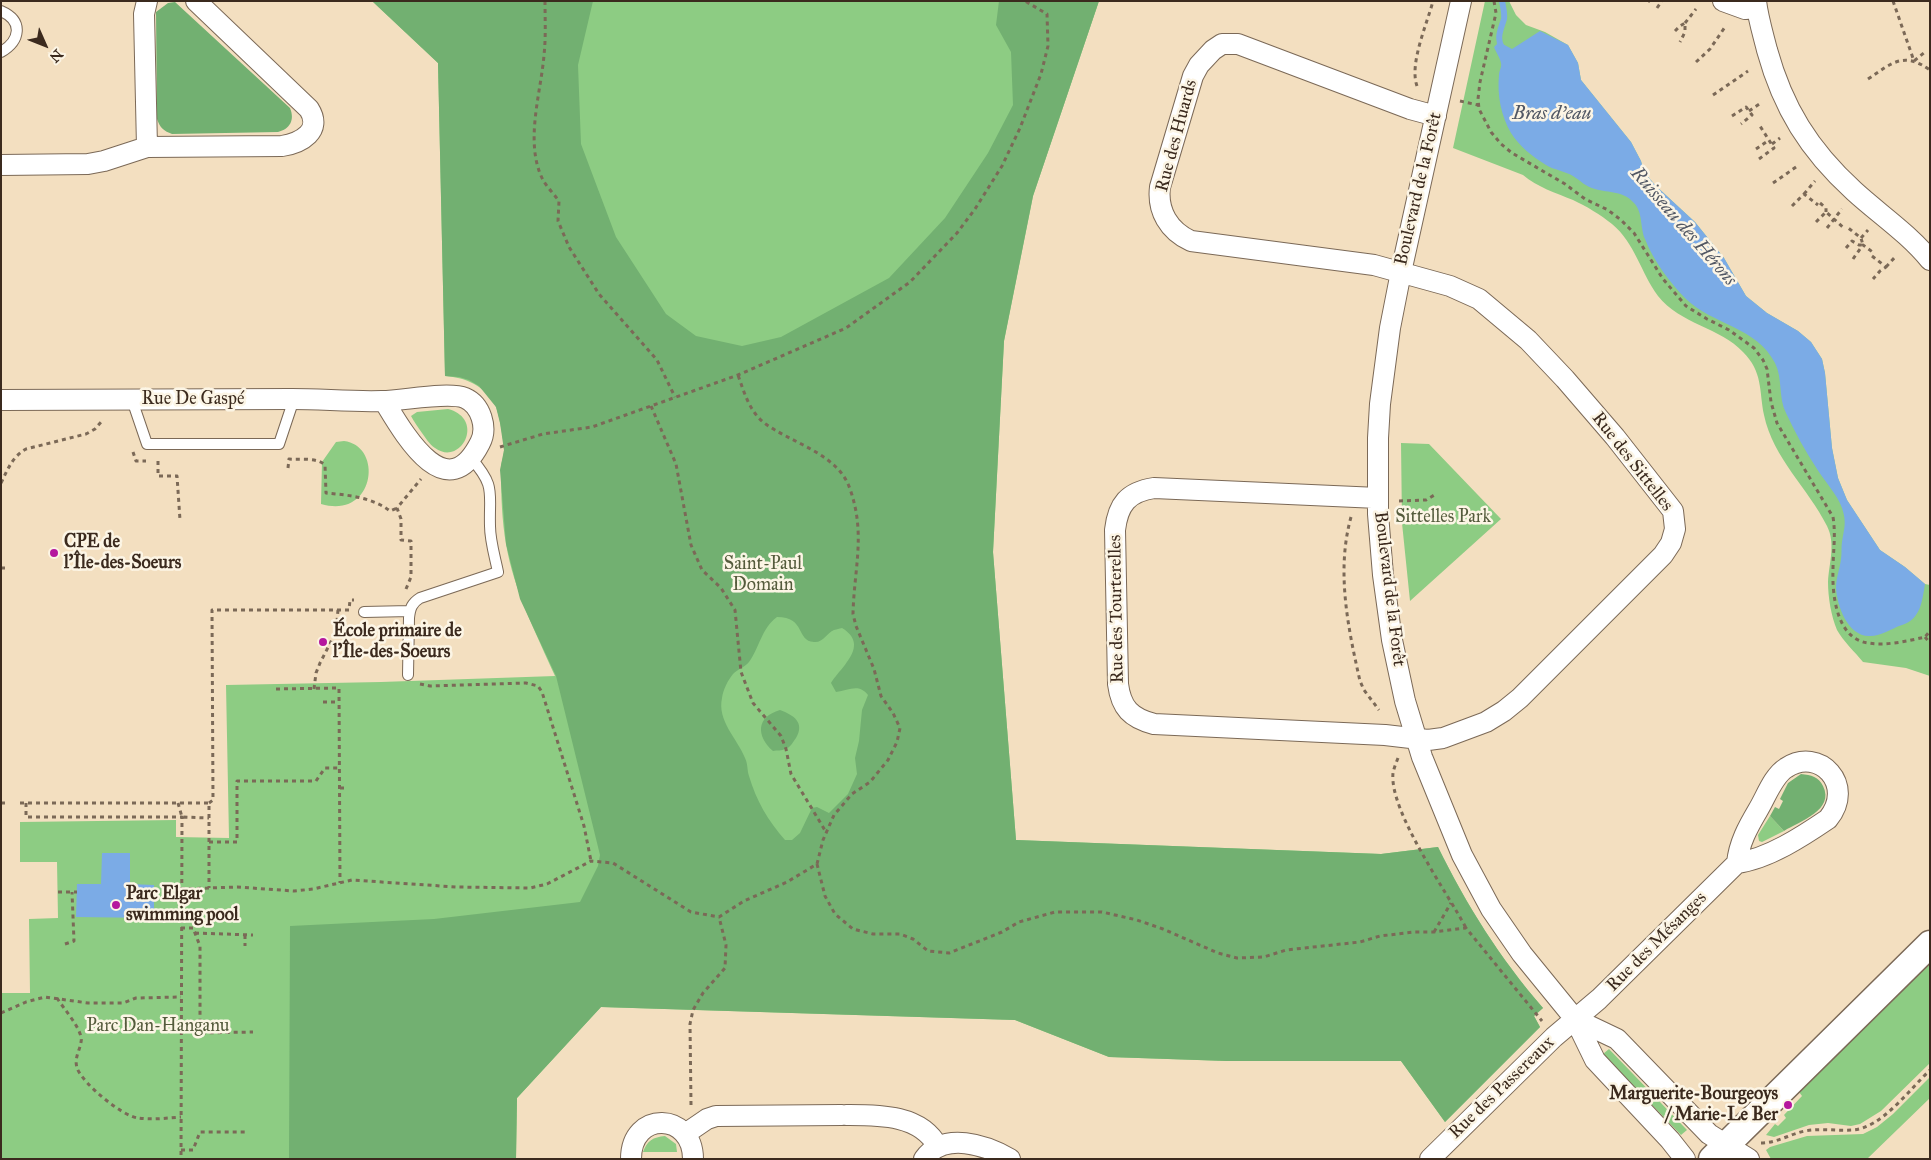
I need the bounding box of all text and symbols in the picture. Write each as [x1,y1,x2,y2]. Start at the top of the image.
north arrow [20,20,70,70]
text: N [46,46,66,66]
street label: Rue des Huards [1152,78,1202,194]
water label: Bras d'eau [1512,103,1592,125]
street label: Boulevard de la Forêt [1391,110,1447,268]
water label: Ruisseau des Hérons [1625,163,1741,291]
street label: Rue De Gaspé [142,389,244,411]
street label: Rue des Sittelles [1587,408,1677,516]
park label: Sittelles Park [1395,507,1491,529]
street label: Boulevard de la Forêt [1369,510,1409,668]
place label: CPE de l'Île-des-Soeurs [64,532,181,574]
street label: Rue des Tourterelles [1105,535,1129,683]
marker: CPE de l'Île-des-Soeurs [48,547,60,559]
park label: Saint-Paul Domain [724,554,802,596]
place label: École primaire de l'Île-des-Soeurs [333,621,462,664]
marker: École primaire de l'Île-des-Soeurs [317,636,329,648]
place label: Parc Elgar swimming pool [126,884,239,926]
street label: Rue des Mésanges [1602,887,1712,997]
marker: Parc Elgar swimming pool [110,899,122,911]
park label: Parc Dan-Hanganu [87,1016,229,1038]
street label: Rue des Passereaux [1445,1032,1559,1144]
place label: Marguerite-Bourgeoys / Marie-Le Ber [1609,1084,1778,1126]
marker: Marguerite-Bourgeoys / Marie-Le Ber [1782,1099,1794,1111]

